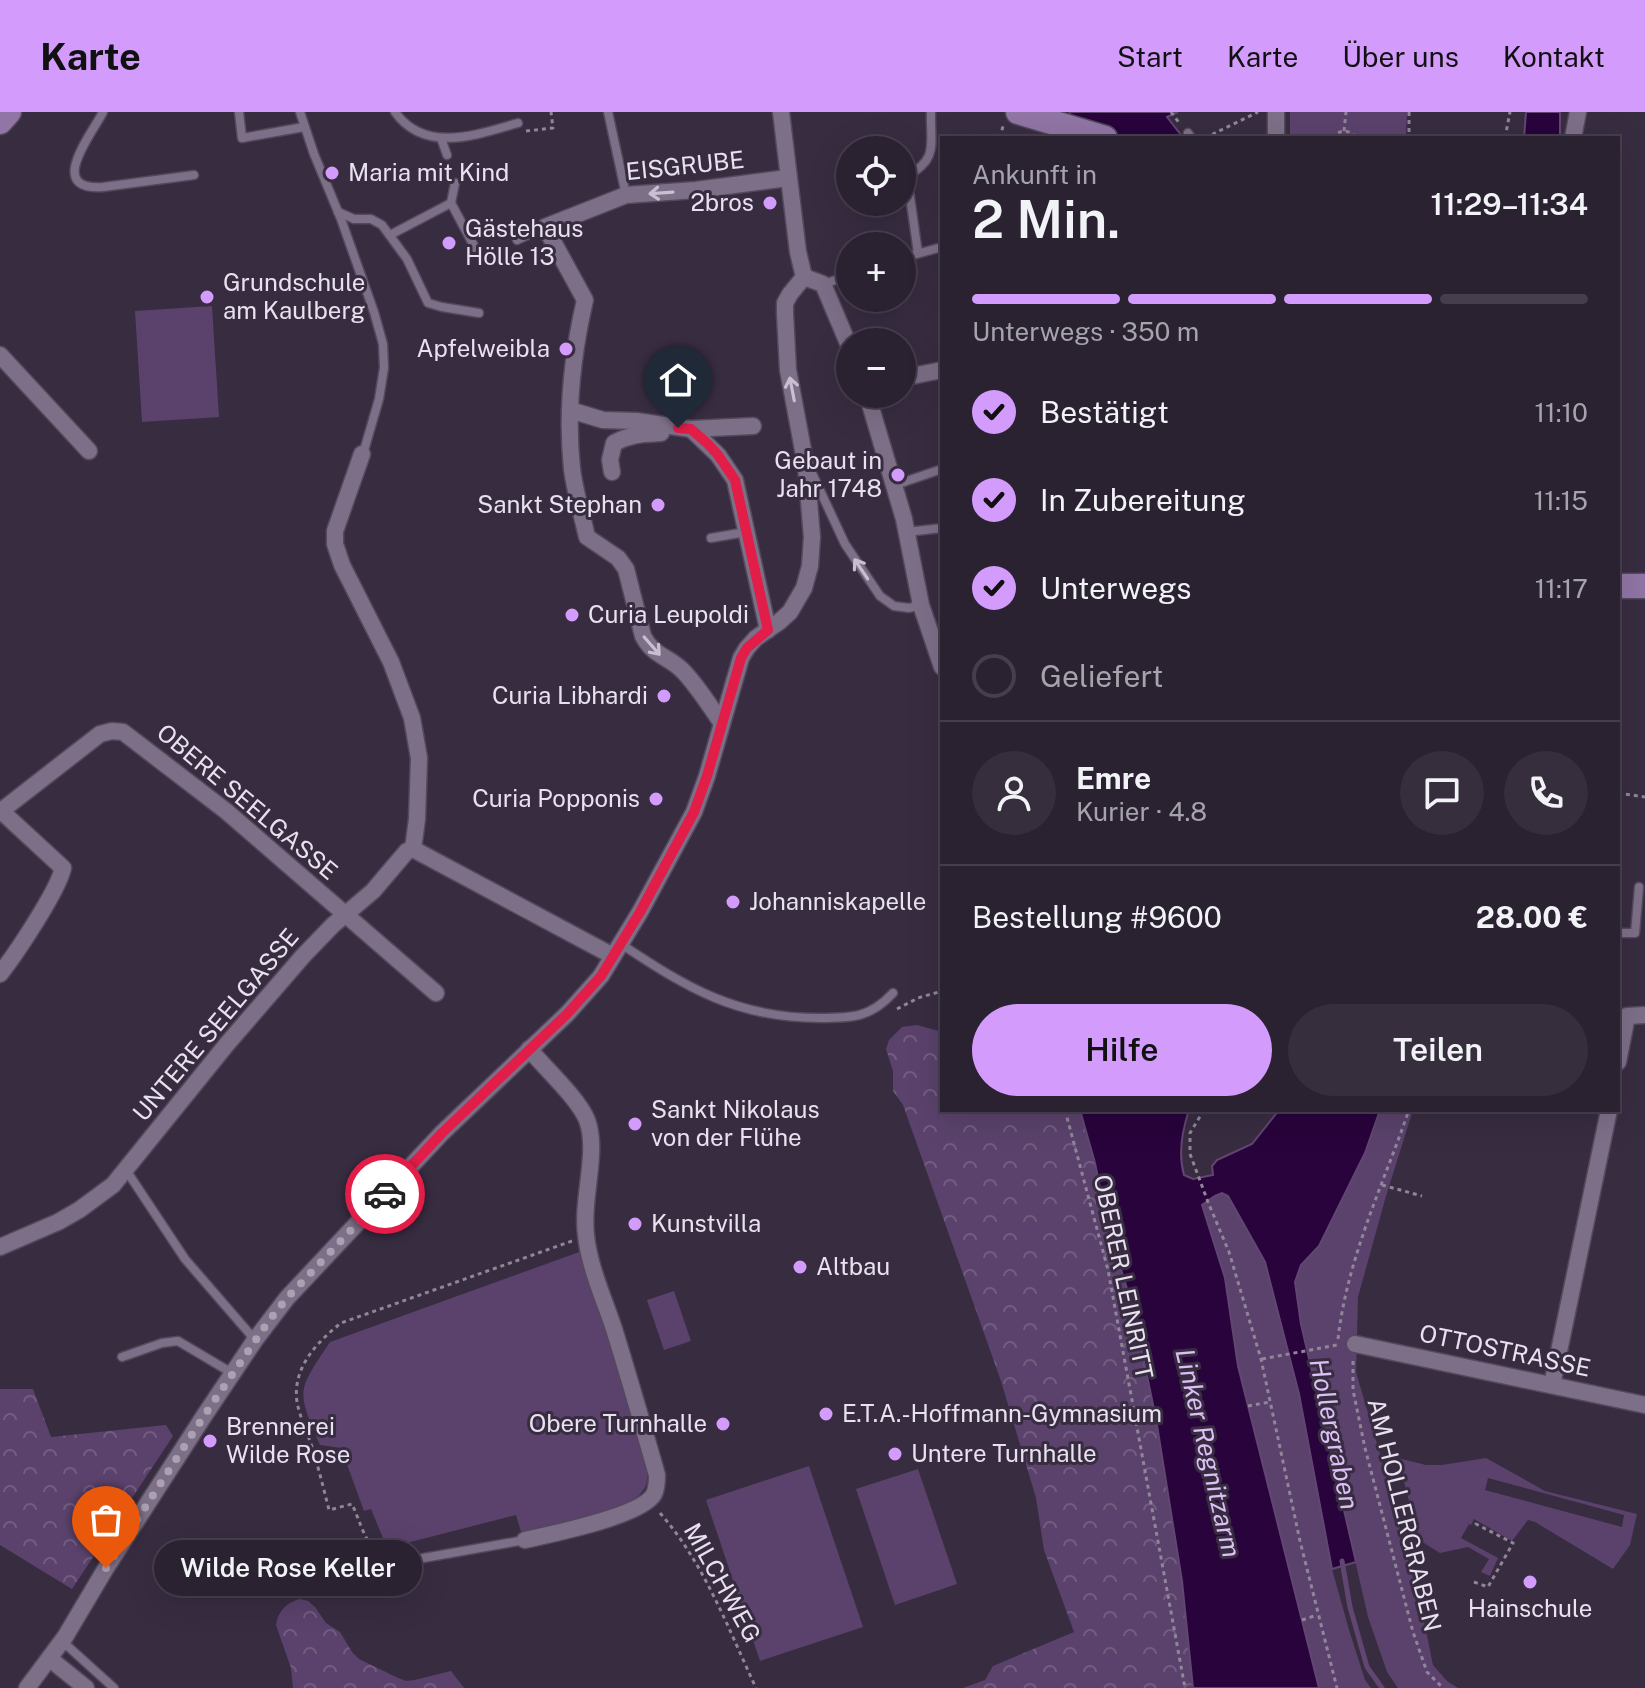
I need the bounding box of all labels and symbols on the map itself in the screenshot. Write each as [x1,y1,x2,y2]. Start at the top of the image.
street label: EISGRUBE [624,145,746,185]
place label: Maria mit Kind [348,158,509,186]
marker: Maria mit Kind [323,164,341,182]
one-way arrow [648,186,675,201]
place label: 2bros [691,188,754,216]
marker: 2bros [761,194,779,212]
place label: Gästehaus Hölle 13 [465,214,583,270]
marker: Gästehaus Hölle 13 [440,234,458,252]
place label: Grundschule am Kaulberg [223,268,365,324]
marker: Grundschule am Kaulberg [198,288,216,306]
place label: Apfelweibla [417,334,550,362]
marker: Apfelweibla [557,340,575,358]
pin [644,346,712,428]
one-way arrow [783,377,798,402]
place label: Gebaut in Jahr 1748 [774,446,882,502]
marker: Gebaut in Jahr 1748 [889,466,907,484]
place label: Sankt Stephan [477,490,642,518]
marker: Sankt Stephan [649,496,667,514]
one-way arrow [853,559,869,581]
place label: Curia Leupoldi [588,600,749,628]
marker: Curia Leupoldi [563,606,581,624]
one-way arrow [642,635,661,656]
place label: Curia Libhardi [492,681,648,709]
marker: Curia Libhardi [655,687,673,705]
street label: OBERE SEELGASSE [152,718,344,885]
place label: Curia Popponis [472,784,640,812]
marker: Curia Popponis [647,790,665,808]
place label: Johanniskapelle [749,887,926,915]
marker: Johanniskapelle [724,893,742,911]
street label: UNTERE SEELGASSE [127,923,304,1126]
place label: Sankt Nikolaus von der Flühe [651,1095,820,1151]
marker: Sankt Nikolaus von der Flühe [626,1115,644,1133]
courier [345,1154,425,1234]
street label: OBERER LEINRITT [1089,1172,1159,1382]
place label: Kunstvilla [651,1209,761,1237]
marker: Kunstvilla [626,1215,644,1233]
place label: Altbau [816,1252,890,1280]
marker: Altbau [791,1258,809,1276]
street label: OTTOSTRASSE [1417,1318,1593,1382]
water label: Linker Regnitzarm [1169,1345,1248,1560]
water label: Hollergraben [1303,1356,1366,1512]
street label: AM HOLLERGRABEN [1362,1395,1447,1634]
place label: E.T.A.-Hoffmann-Gymnasium [842,1399,1162,1427]
marker: E.T.A.-Hoffmann-Gymnasium [817,1405,835,1423]
place label: Obere Turnhalle [529,1409,707,1437]
place label: Brennerei Wilde Rose [226,1412,350,1468]
marker: Obere Turnhalle [714,1415,732,1433]
marker: Brennerei Wilde Rose [201,1432,219,1450]
place label: Untere Turnhalle [911,1439,1097,1467]
marker: Untere Turnhalle [886,1445,904,1463]
pin [72,1486,140,1568]
street label: MILCHWEG [679,1518,767,1647]
callout: Wilde Rose Keller [154,1540,422,1596]
marker: Hainschule [1521,1573,1539,1591]
place label: Hainschule [1468,1594,1592,1622]

